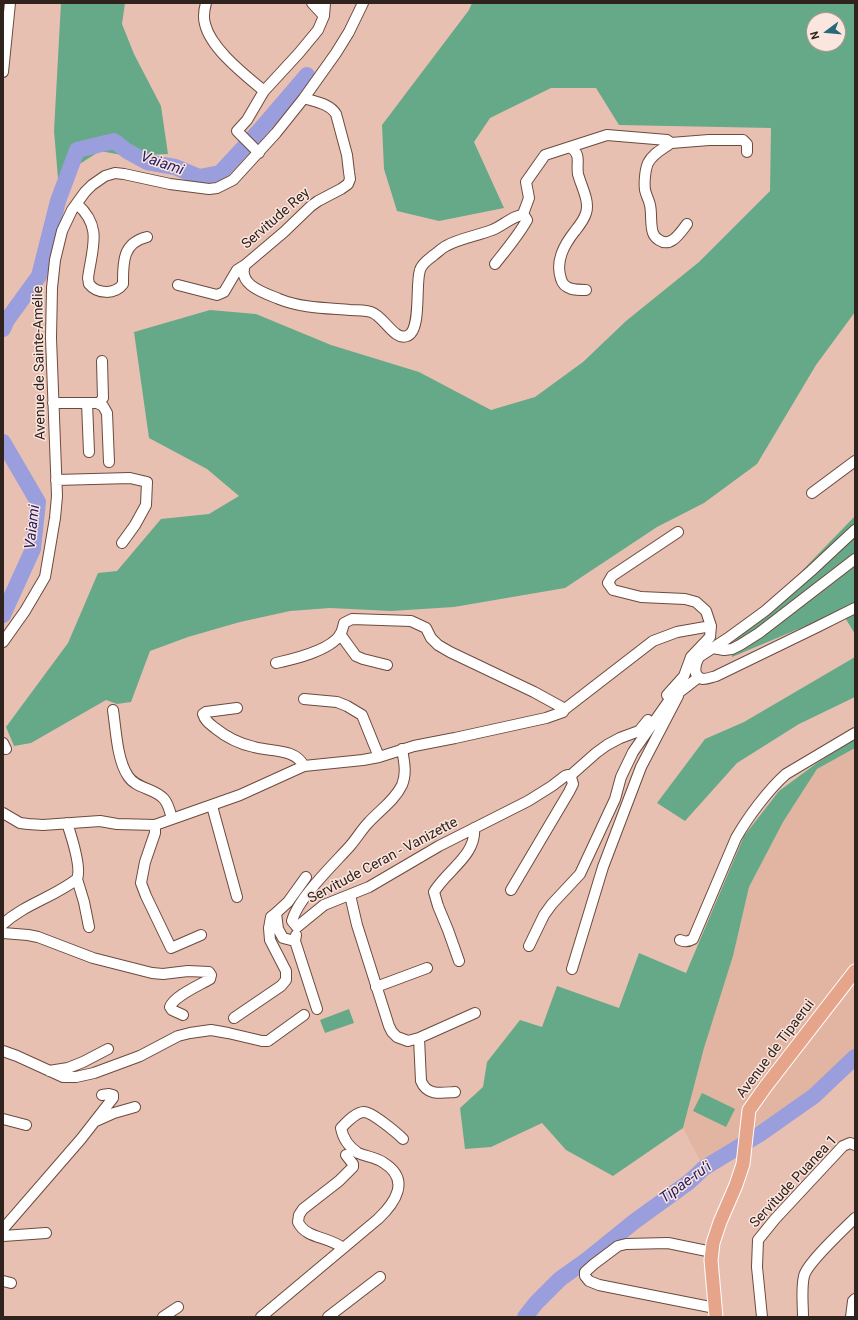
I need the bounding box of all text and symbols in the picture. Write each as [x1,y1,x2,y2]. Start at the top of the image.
north arrow [806,12,846,52]
text: N [808,30,822,41]
water label: Vaiami [138,148,186,180]
street label: Servitude Rey [239,185,313,253]
street label: Avenue de Sainte-Amélie [30,286,50,440]
water label: Vaiami [22,504,44,550]
street label: Servitude Ceran - Vanizette [305,814,461,908]
street label: Avenue de Tipaerui [734,997,818,1101]
street label: Servitude Puanea 1 [747,1132,841,1232]
water label: Tipae-ru’i [657,1158,715,1208]

